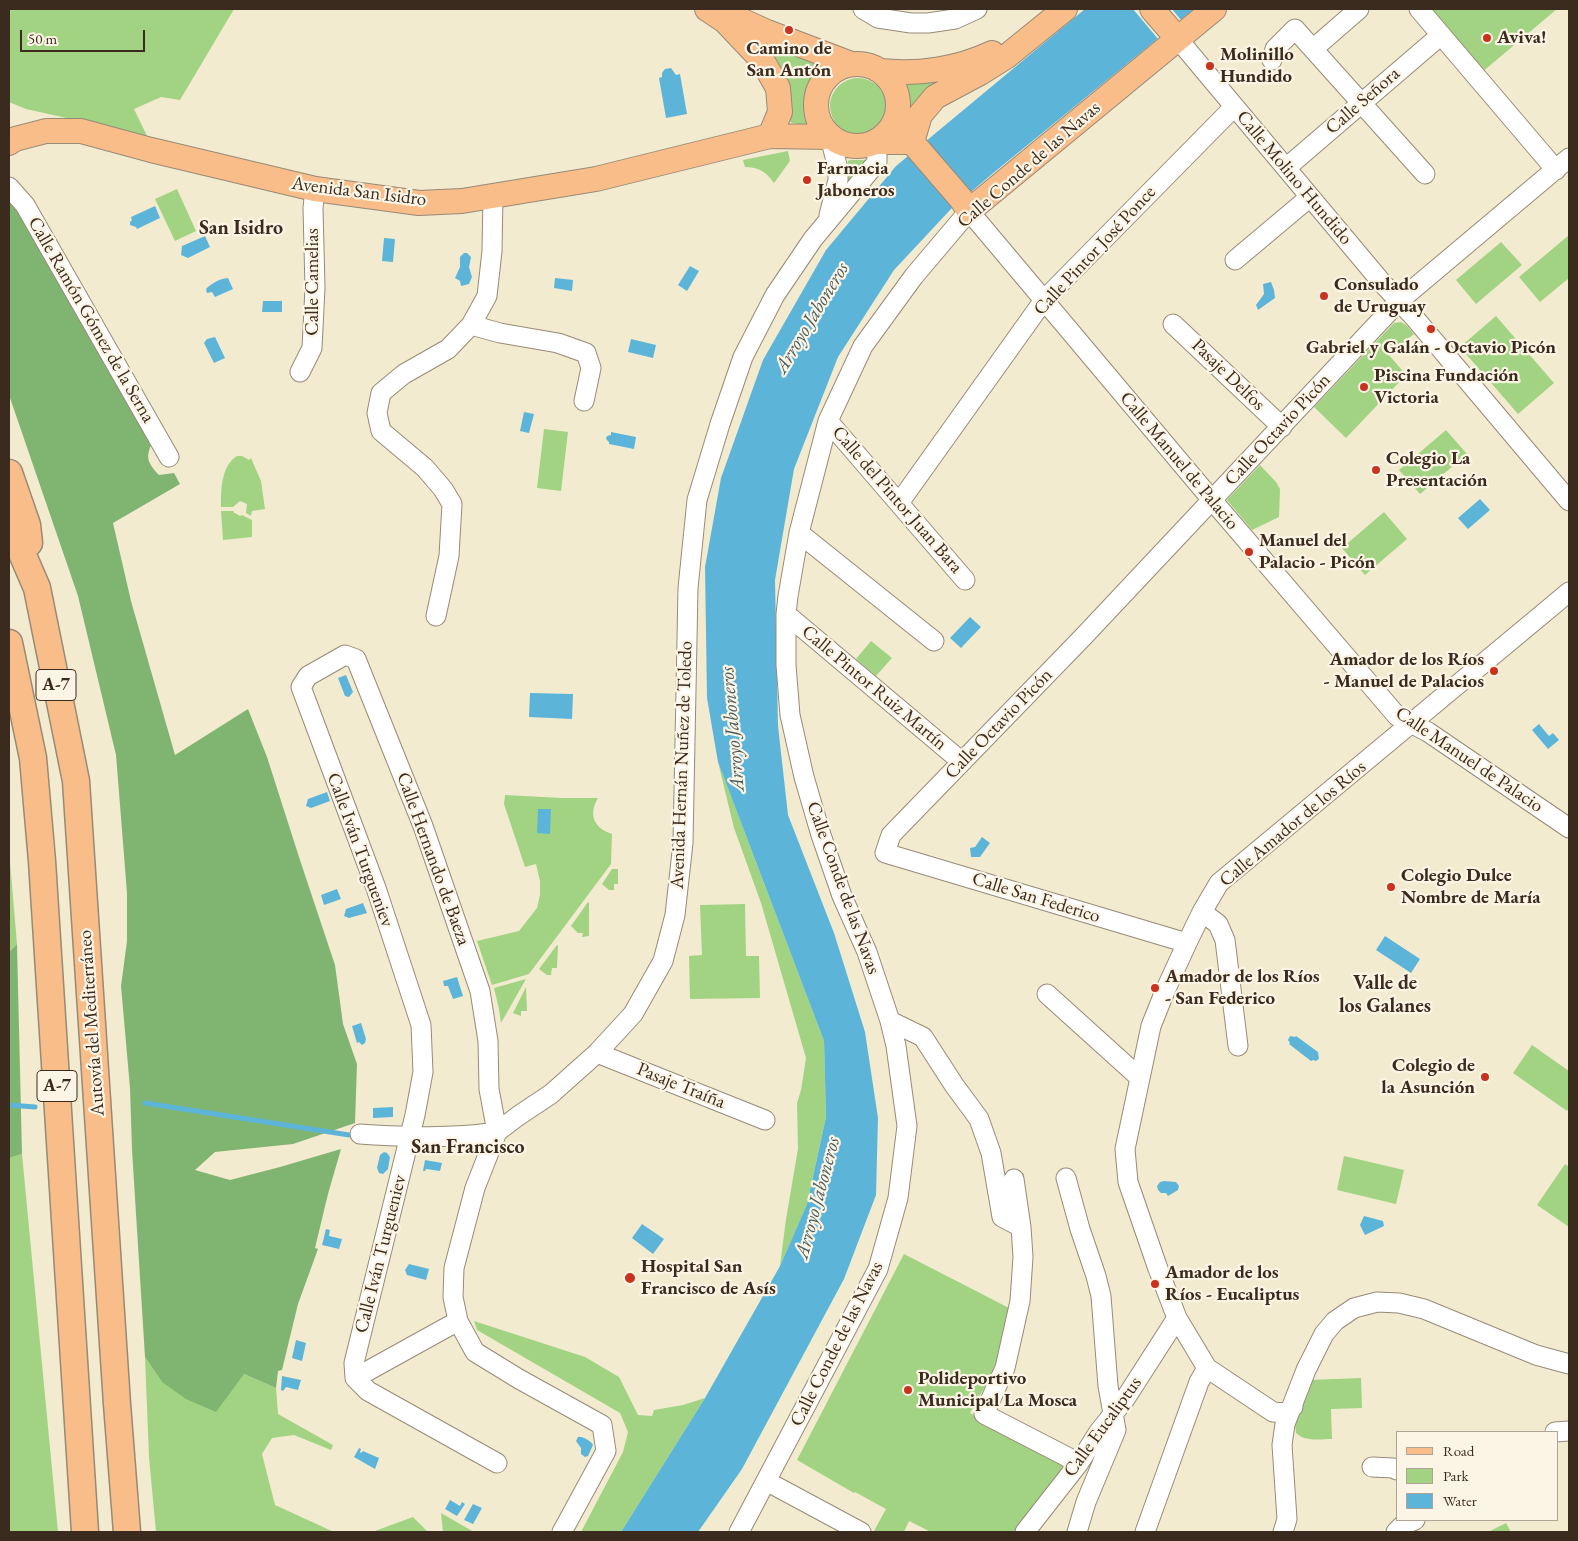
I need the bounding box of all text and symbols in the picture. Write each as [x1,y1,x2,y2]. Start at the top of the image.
scale bar [22,20,148,52]
marker: Camino de San Antón [783,24,795,36]
place label: Aviva! [1497,27,1547,49]
text: 50 m [28,29,57,48]
marker: Aviva! [1481,32,1493,44]
place label: Camino de San Antón [746,38,832,82]
place label: Molinillo Hundido [1220,44,1294,88]
marker: Molinillo Hundido [1204,60,1216,72]
street label: Calle Señora [1321,63,1405,139]
street label: Calle Conde de las Navas [953,97,1105,233]
street label: Calle Molino Hundido [1231,106,1357,250]
place label: Farmacia Jaboneros [817,158,895,202]
street label: Avenida San Isidro [290,172,428,212]
marker: Farmacia Jaboneros [801,174,813,186]
street label: Calle Pintor José Ponce [1029,181,1161,321]
street label: Calle Ramón Gómez de la Serna [23,213,159,427]
district label: San Isidro [199,217,283,241]
street label: Calle Camelias [302,228,324,336]
water label: Arroyo Jaboneros [769,258,855,378]
place label: Consulado de Uruguay [1334,274,1426,318]
marker: Consulado de Uruguay [1318,290,1330,302]
marker: Gabriel y Galán - Octavio Picón [1425,323,1437,335]
street label: Pasaje Delfos [1186,334,1270,416]
place label: Gabriel y Galán - Octavio Picón [1306,337,1556,359]
place label: Piscina Fundación Victoria [1374,365,1519,409]
street label: Calle Octavio Picón [1220,369,1336,491]
marker: Piscina Fundación Victoria [1358,381,1370,393]
street label: Calle Manuel de Palacio [1115,387,1243,535]
street label: Calle del Pintor Juan Bara [827,422,967,578]
place label: Colegio La Presentación [1386,448,1487,492]
marker: Colegio La Presentación [1370,464,1382,476]
place label: Manuel del Palacio - Picón [1259,530,1375,574]
marker: Manuel del Palacio - Picón [1243,546,1255,558]
street label: Calle Pintor Ruiz Martín [797,621,951,755]
street label: Avenida Hernán Nuñez de Toledo [666,641,698,889]
place label: Amador de los Ríos - Manuel de Palacios [1324,649,1484,693]
street label: Calle Octavio Picón [940,664,1058,784]
marker: Amador de los Ríos - Manuel de Palacios [1488,665,1500,677]
water label: Arroyo Jaboneros [716,666,750,792]
road number: A-7 [36,670,76,700]
street label: Calle Manuel de Palacio [1391,702,1547,818]
street label: Calle Amador de los Ríos [1215,756,1371,892]
street label: Calle Hernando de Baeza [391,769,475,949]
street label: Calle Iván Turgueniev [321,770,399,930]
street label: Calle Conde de las Navas [801,799,885,977]
place label: Colegio Dulce Nombre de María [1401,865,1541,909]
street label: Calle San Federico [969,868,1103,928]
marker: Colegio Dulce Nombre de María [1385,881,1397,893]
street label: Autovía del Mediterráneo [74,929,110,1117]
place label: Amador de los Ríos - San Federico [1165,966,1320,1010]
district label: Valle de los Galanes [1339,972,1431,1019]
marker: Amador de los Ríos - San Federico [1149,982,1161,994]
place label: Colegio de la Asunción [1381,1055,1475,1099]
street label: Pasaje Traíña [634,1058,728,1114]
road number: A-7 [37,1070,77,1102]
marker: Colegio de la Asunción [1479,1071,1491,1083]
water label: Arroyo Jaboneros [790,1134,846,1262]
district label: San Francisco [411,1136,525,1160]
street label: Calle Iván Turgueniev [350,1172,412,1336]
place label: Hospital San Francisco de Asís [641,1256,776,1300]
street label: Calle Conde de las Navas [786,1258,888,1430]
place label: Amador de los Ríos - Eucaliptus [1165,1262,1299,1306]
marker: Hospital San Francisco de Asís [623,1271,637,1285]
marker: Amador de los Ríos - Eucaliptus [1149,1278,1161,1290]
place label: Polideportivo Municipal La Mosca [918,1368,1077,1412]
street label: Calle Eucaliptus [1059,1372,1147,1482]
marker: Polideportivo Municipal La Mosca [902,1384,914,1396]
legend [1396,1431,1558,1521]
text: Road [1443,1441,1474,1460]
text: Park [1443,1466,1469,1485]
text: Water [1443,1491,1477,1510]

